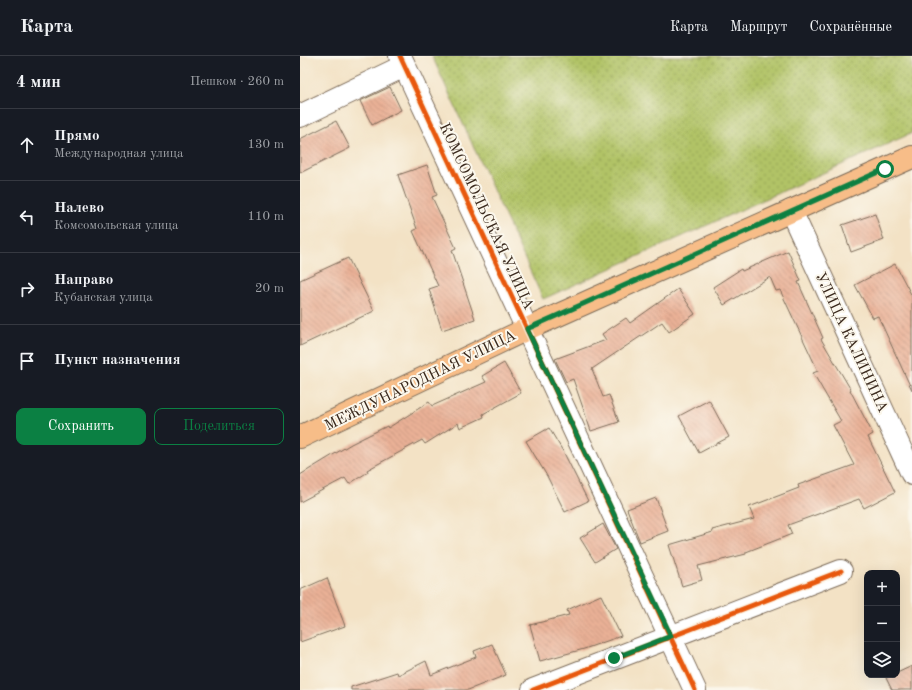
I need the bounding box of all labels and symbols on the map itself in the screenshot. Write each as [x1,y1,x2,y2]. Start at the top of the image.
street label: КОМСОМОЛЬСКАЯ УЛИЦА [436,121,536,313]
route start [876,160,894,178]
street label: УЛИЦА КАЛИНИНА [812,270,890,415]
street label: МЕЖДУНАРОДНАЯ УЛИЦА [323,328,519,434]
route end [605,649,623,667]

